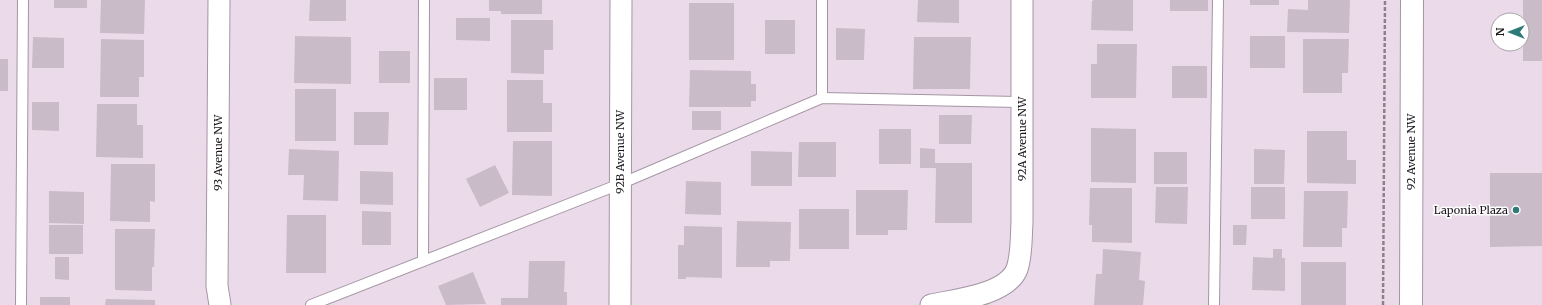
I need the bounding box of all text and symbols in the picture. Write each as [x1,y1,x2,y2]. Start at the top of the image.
north arrow [1490,12,1530,52]
text: N [1493,27,1507,36]
street label: 92A Avenue NW [1015,96,1029,181]
street label: 92B Avenue NW [613,109,627,194]
street label: 92 Avenue NW [1404,113,1418,190]
street label: 93 Avenue NW [211,114,225,191]
place label: Laponia Plaza [1434,203,1508,217]
marker: Laponia Plaza [1511,205,1521,215]

